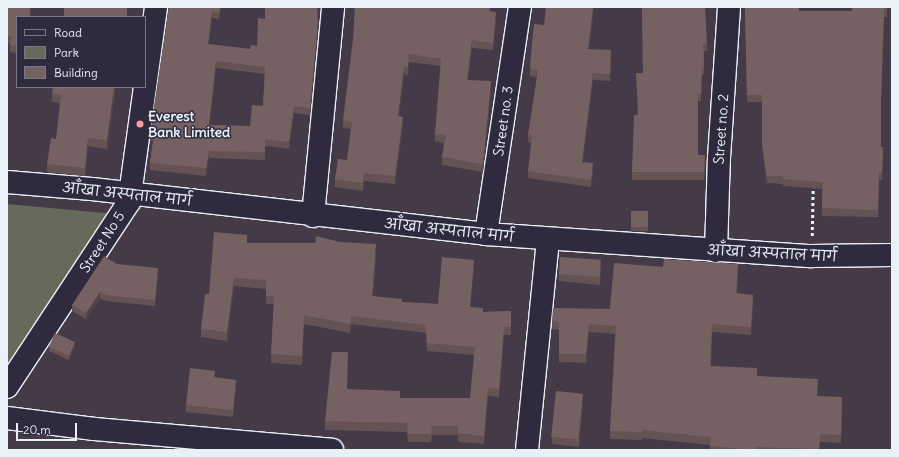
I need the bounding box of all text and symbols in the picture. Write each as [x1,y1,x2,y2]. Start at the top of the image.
legend [16,16,146,88]
text: Road [54,25,82,40]
text: Park [54,45,79,60]
text: Building [54,65,98,80]
street label: Street no. 3 [490,85,516,157]
street label: Street no. 2 [710,93,732,165]
place label: Everest Bank Limited [148,108,230,140]
marker: Everest Bank Limited [135,119,145,129]
street label: आँखा अस्पताल मार्ग [61,179,193,209]
street label: Street No 5 [76,208,128,276]
street label: आँखा अस्पताल मार्ग [383,215,515,245]
street label: आँखा अस्पताल मार्ग [706,241,838,265]
scale bar [18,415,79,441]
text: 20 m [23,422,51,437]

